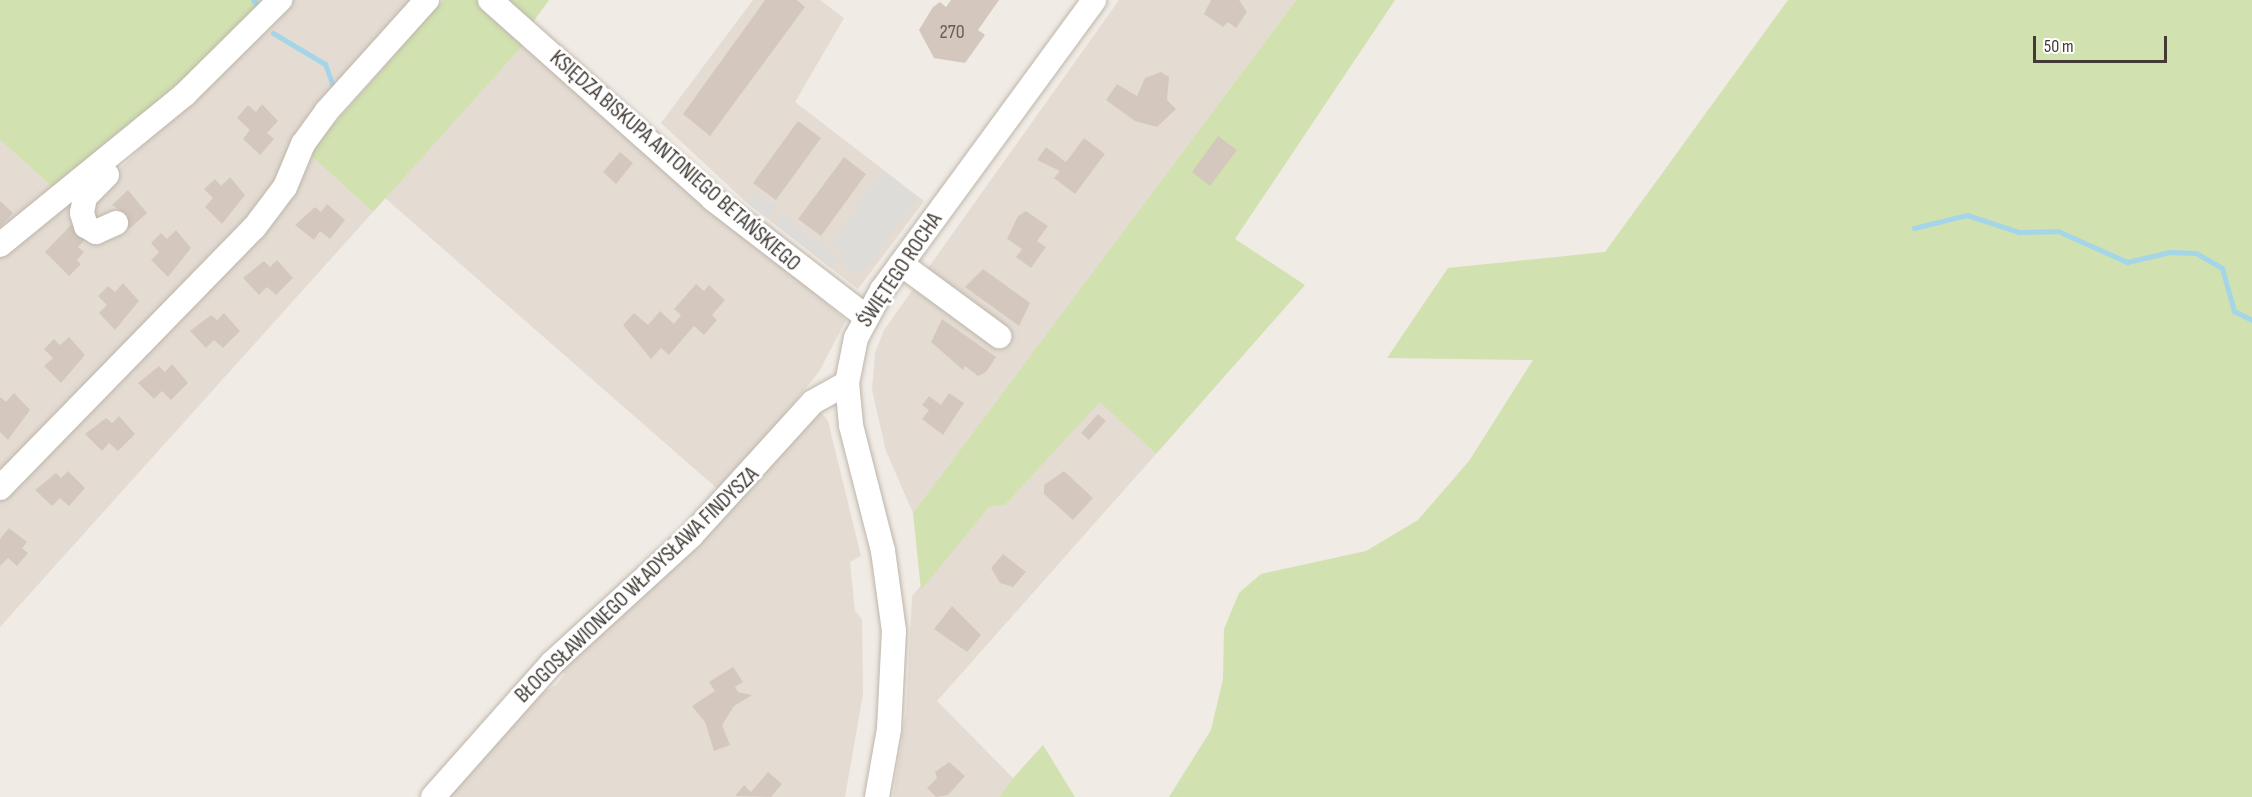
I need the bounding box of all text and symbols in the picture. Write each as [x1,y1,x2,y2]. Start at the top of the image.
house number: 270 [939,20,965,44]
scale bar [2036,24,2170,62]
text: 50 m [2044,36,2074,57]
street label: KSIĘDZA BISKUPA ANTONIEGO BETAŃSKIEGO [544,45,806,277]
street label: ŚWIĘTEGO ROCHA [852,208,948,332]
street label: BŁOGOSŁAWIONEGO WŁADYSŁAWA FINDYSZA [510,461,764,709]

